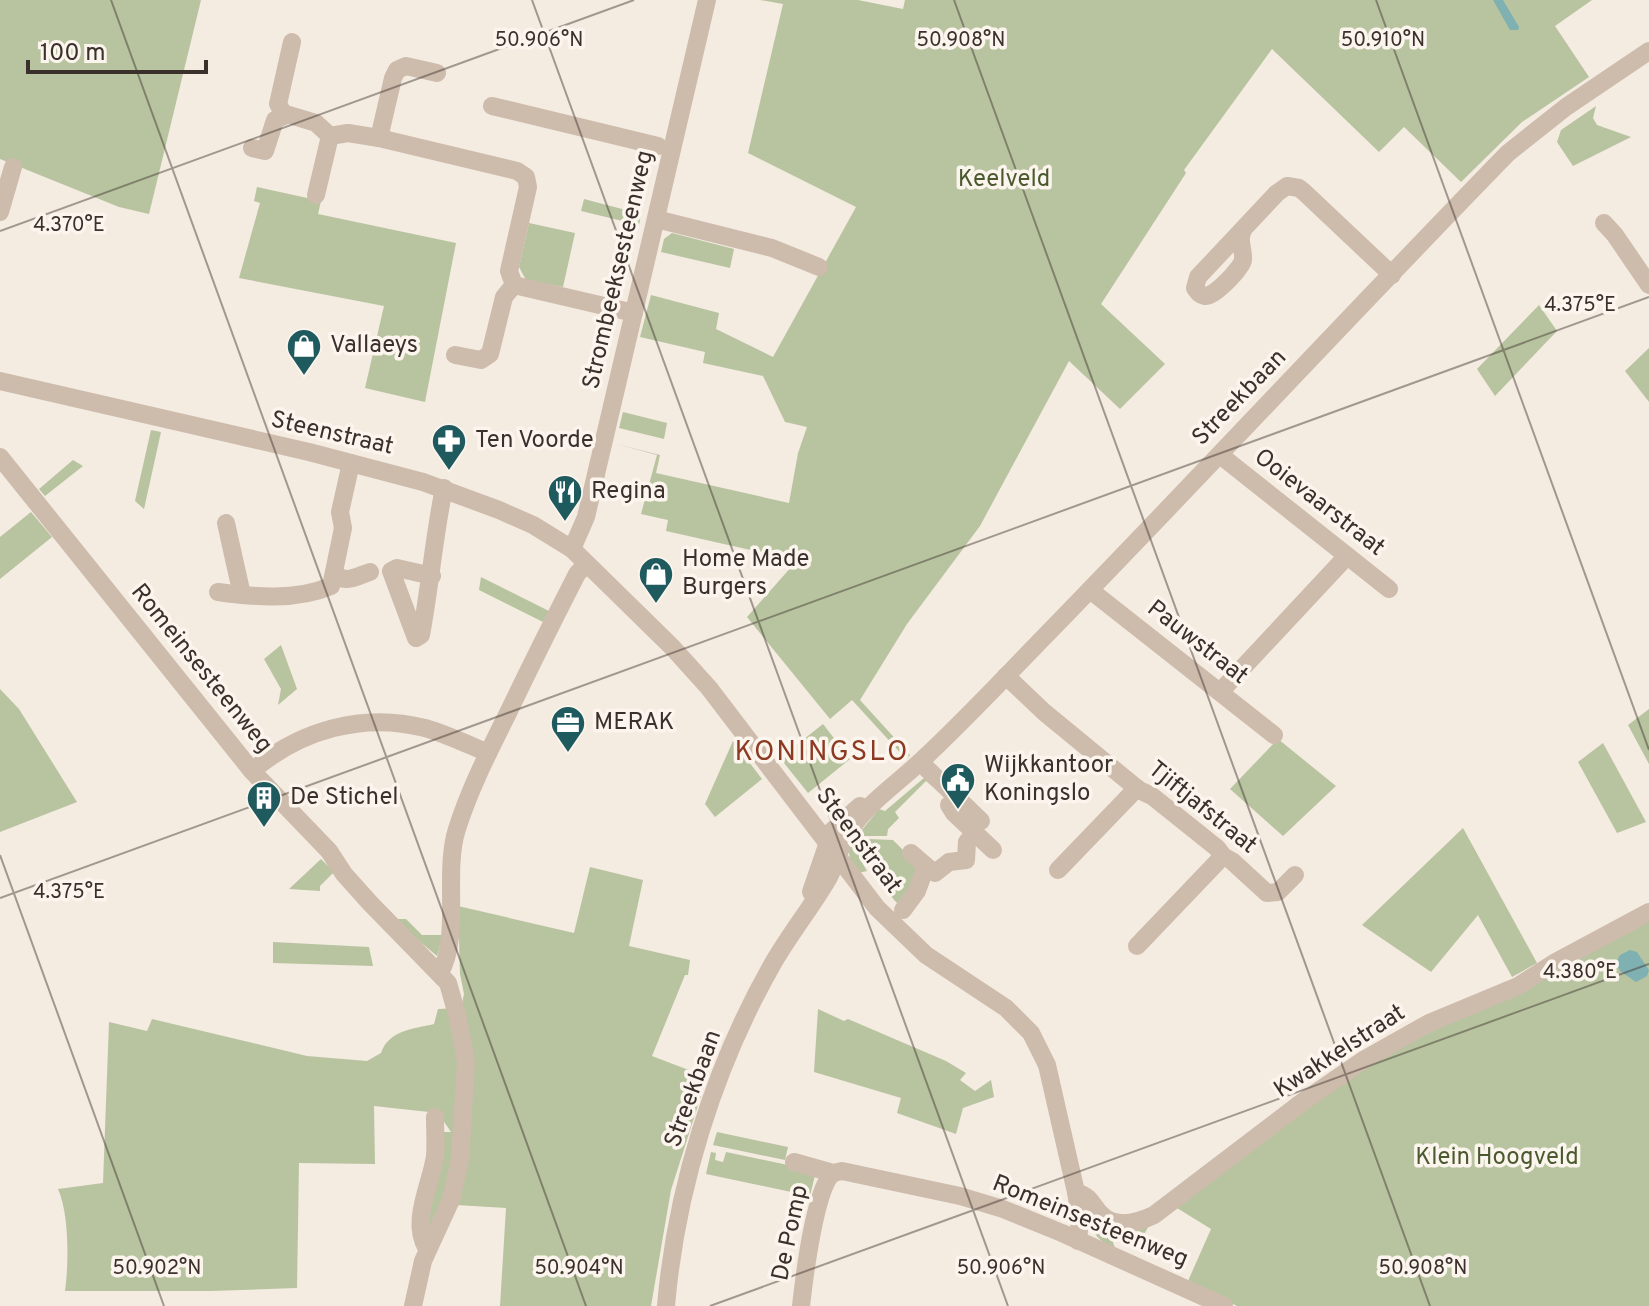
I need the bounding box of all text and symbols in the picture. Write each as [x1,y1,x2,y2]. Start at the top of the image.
scale bar [28,24,206,74]
text: 50.906°N [495,28,583,54]
text: 50.908°N [917,28,1005,54]
text: 50.910°N [1341,28,1425,54]
text: 100 m [40,39,106,69]
street label: Strombeeksesteenweg [577,148,661,392]
park label: Keelveld [958,165,1050,195]
text: 4.370°E [33,213,105,239]
text: 4.375°E [1544,293,1616,319]
shop icon: Vallaeys [285,327,323,377]
place label: Vallaeys [330,331,418,361]
street label: Streekbaan [1186,343,1294,453]
street label: Steenstraat [268,405,396,463]
pharmacy icon: Ten Voorde [430,422,468,472]
place label: Ten Voorde [475,426,594,456]
street label: Ooievaarstraat [1248,443,1390,563]
restaurant icon: Regina [546,473,584,523]
place label: Regina [591,477,666,507]
place label: Home Made Burgers [682,545,809,603]
shop icon: Home Made Burgers [637,555,675,605]
street label: Romeinsesteenweg [124,578,278,760]
street label: Pauwstraat [1141,594,1253,692]
office icon: MERAK [549,704,587,754]
place label: MERAK [594,708,674,738]
district label: KONINGSLO [735,735,909,771]
place label: Wijkkantoor Koningslo [984,751,1113,809]
street label: Tjiftjafstraat [1141,755,1263,861]
public building icon: Wijkkantoor Koningslo [939,761,977,811]
building icon: De Stichel [245,779,283,829]
street label: Steenstraat [808,782,908,900]
place label: De Stichel [290,783,399,813]
text: 4.375°E [33,880,105,906]
text: 4.380°E [1543,960,1617,986]
street label: Kwakkelstraat [1269,998,1411,1106]
street label: Streekbaan [659,1026,729,1152]
park label: Klein Hoogveld [1415,1143,1579,1173]
street label: Romeinsesteenweg [988,1169,1192,1275]
street label: De Pomp [766,1182,816,1284]
text: 50.902°N [113,1256,201,1282]
text: 50.904°N [534,1256,624,1282]
text: 50.906°N [957,1256,1045,1282]
text: 50.908°N [1379,1256,1467,1282]

